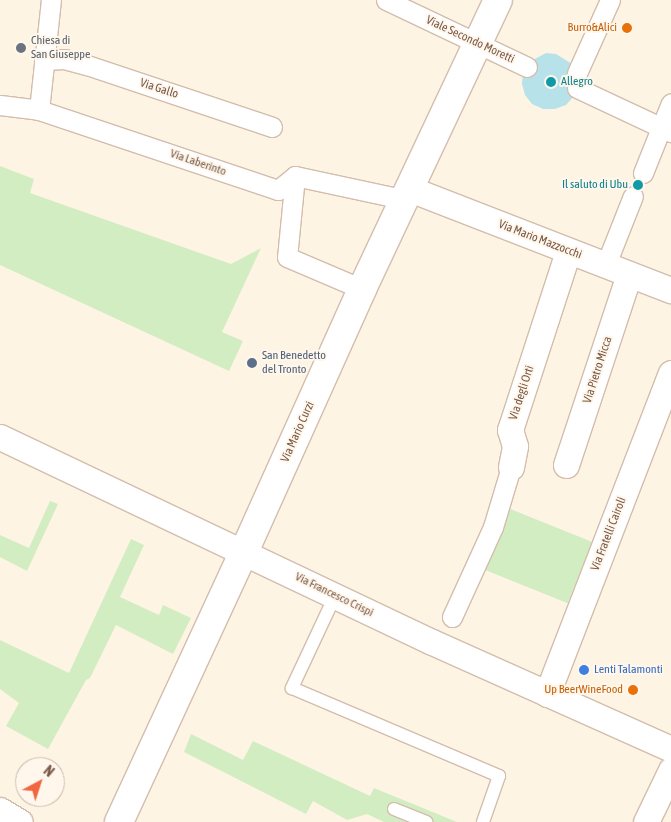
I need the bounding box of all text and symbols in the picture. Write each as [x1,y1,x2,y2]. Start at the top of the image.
street label: Viale Secondo Moretti [423,13,517,67]
place label: Burro&Alici [568,21,617,35]
marker: Burro&Alici [621,22,633,34]
place label: Chiesa di San Giuseppe [31,34,91,62]
marker: Chiesa di San Giuseppe [15,42,27,54]
place label: Allegro [561,75,593,89]
street label: Via Gallo [138,76,180,102]
marker: Allegro [545,76,557,88]
street label: Via Laberinto [168,147,228,179]
place label: Il saluto di Ubu [562,178,628,192]
marker: Il saluto di Ubu [632,179,644,191]
street label: Via Mario Mazzocchi [496,217,584,263]
street label: Via Pietro Micca [580,335,616,405]
place label: San Benedetto del Tronto [262,349,326,377]
marker: San Benedetto del Tronto [246,357,258,369]
street label: Via degli Orti [506,364,538,422]
street label: Via Mario Curzi [278,399,318,465]
street label: Via Fratelli Cairoli [588,495,630,573]
street label: Via Francesco Crispi [292,570,376,620]
place label: Lenti Talamonti [594,663,663,677]
marker: Lenti Talamonti [578,664,590,676]
place label: Up BeerWineFood [544,683,623,697]
marker: Up BeerWineFood [627,684,639,696]
north arrow [15,757,65,807]
text: N [41,762,57,780]

